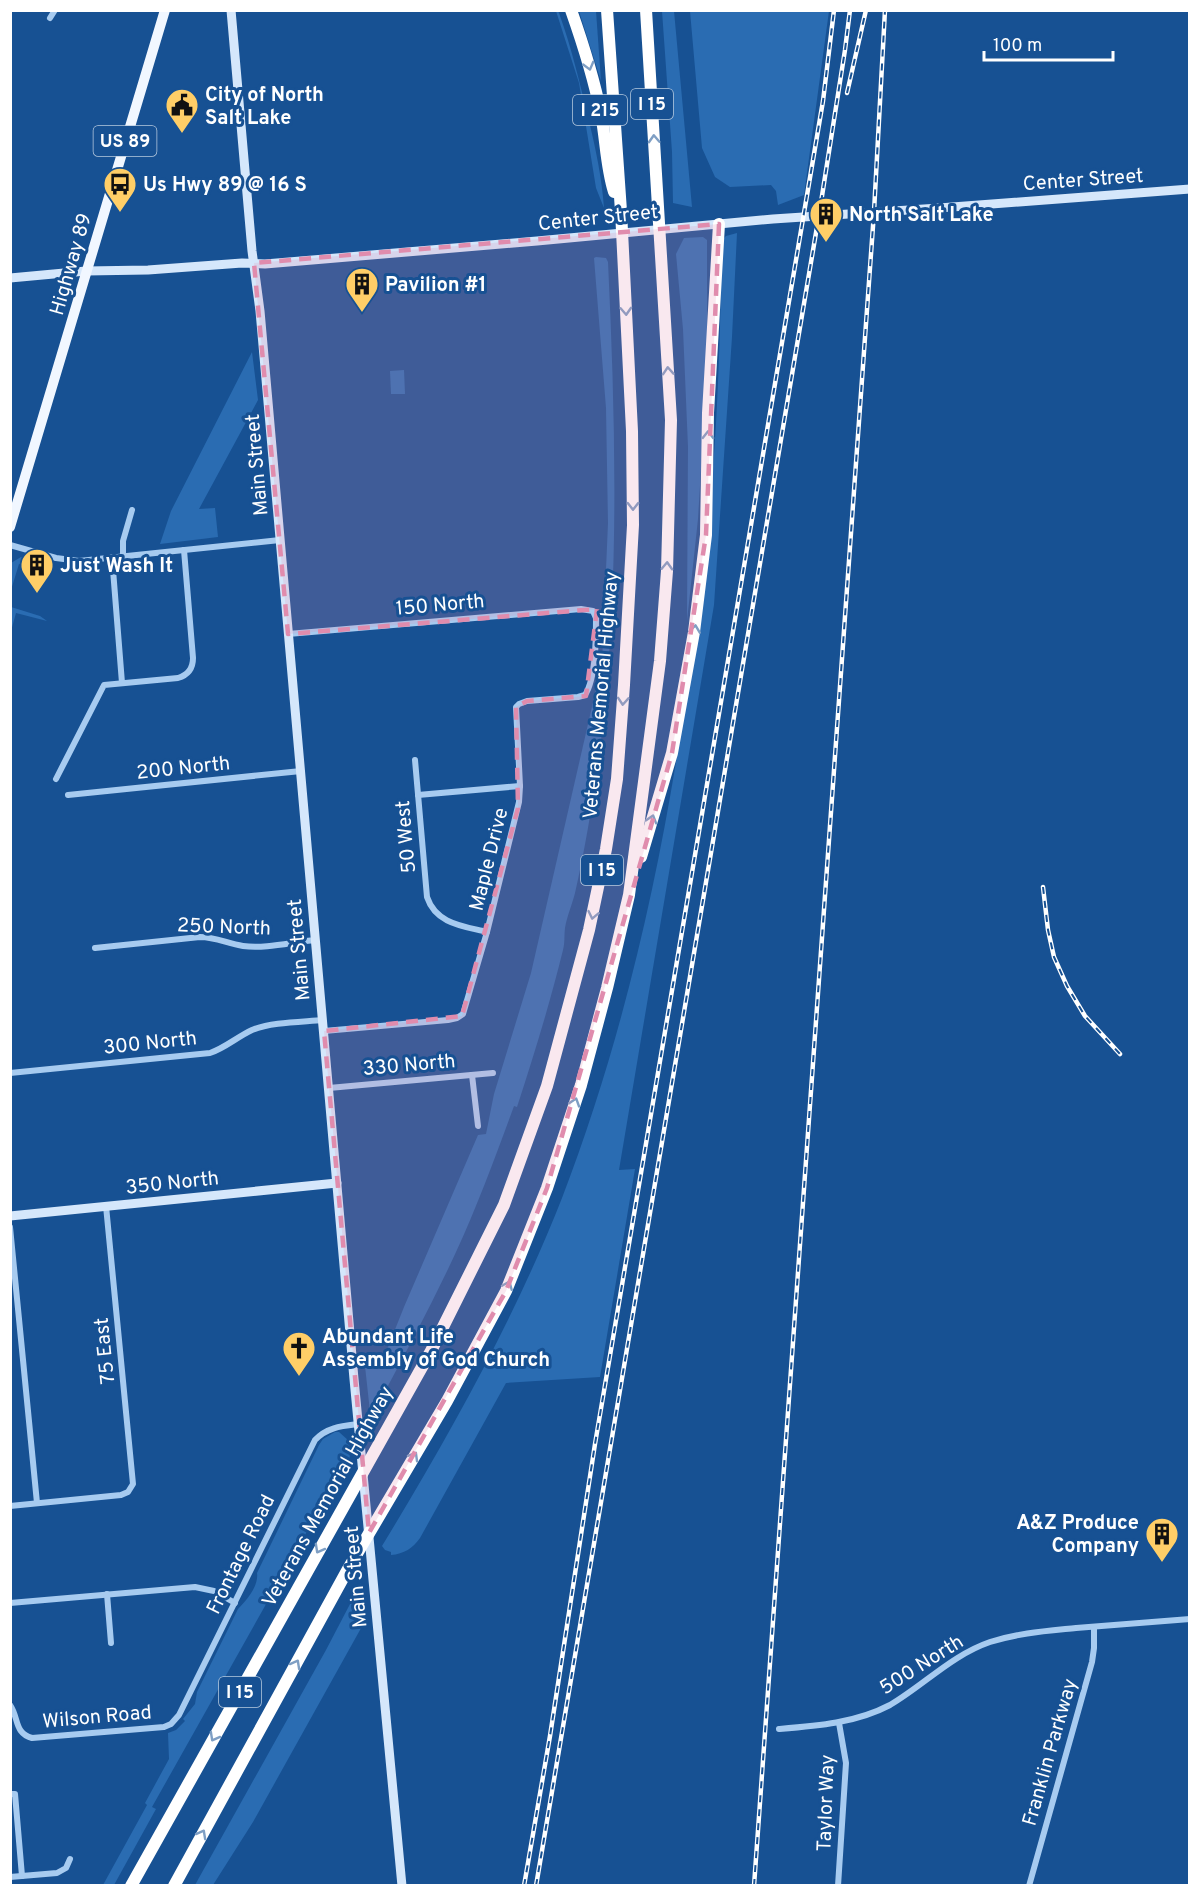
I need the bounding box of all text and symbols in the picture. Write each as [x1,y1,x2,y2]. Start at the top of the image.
scale bar [984,24,1113,62]
text: 100 m [993,35,1042,58]
one-way arrow [582,60,594,71]
place label: City of North Salt Lake [205,83,324,132]
public building icon: City of North Salt Lake [164,87,200,134]
road number: I 15 [631,89,673,119]
road number: I 215 [573,95,627,125]
road number: US 89 [94,126,156,156]
one-way arrow [647,135,660,144]
street label: Center Street [1022,164,1144,198]
bus stop icon: Us Hwy 89 @ 16 S [102,166,138,213]
place label: Us Hwy 89 @ 16 S [143,173,307,199]
building icon: North Salt Lake [808,196,844,243]
street label: Center Street [537,200,660,238]
place label: North Salt Lake [849,203,994,229]
street label: Highway 89 [45,210,99,319]
building icon: Pavilion #1 [344,266,380,313]
place label: Pavilion #1 [385,273,487,299]
one-way arrow [619,307,632,316]
one-way arrow [662,367,675,376]
street label: Main Street [241,413,275,517]
one-way arrow [702,430,714,439]
one-way arrow [627,502,639,511]
building icon: Just Wash It [19,547,55,594]
place label: Just Wash It [60,554,173,580]
one-way arrow [661,561,673,570]
street label: Veterans Memorial Highway [578,570,626,820]
street label: 150 North [395,589,486,623]
one-way arrow [688,624,700,634]
one-way arrow [617,697,630,706]
street label: 200 North [135,751,231,787]
street label: 50 West [391,799,423,874]
street label: Maple Drive [465,805,515,914]
one-way arrow [645,814,657,825]
road number: I 15 [581,855,623,885]
street label: Main Street [283,898,317,1002]
one-way arrow [587,909,600,919]
street label: 250 North [177,913,271,943]
street label: 300 North [102,1026,198,1062]
street label: 330 North [362,1049,457,1083]
one-way arrow [568,1097,580,1108]
street label: 350 North [124,1166,220,1202]
one-way arrow [501,1281,513,1292]
street label: 75 East [90,1316,122,1385]
place label: Abundant Life Assembly of God Church [322,1325,550,1374]
church icon: Abundant Life Assembly of God Church [281,1330,317,1377]
street label: Veterans Memorial Highway [257,1382,400,1612]
one-way arrow [407,1452,418,1462]
street label: Frontage Road [202,1491,282,1619]
place label: A&Z Produce Company [1016,1511,1139,1560]
building icon: A&Z Produce Company [1144,1516,1180,1563]
street label: Main Street [340,1525,374,1629]
one-way arrow [315,1543,327,1553]
street label: 500 North [875,1630,969,1702]
one-way arrow [289,1659,300,1670]
street label: Franklin Parkway [1017,1676,1084,1829]
road number: I 15 [219,1677,261,1707]
street label: Wilson Road [41,1700,153,1736]
one-way arrow [210,1731,221,1741]
street label: Taylor Way [812,1754,842,1852]
one-way arrow [195,1830,206,1841]

